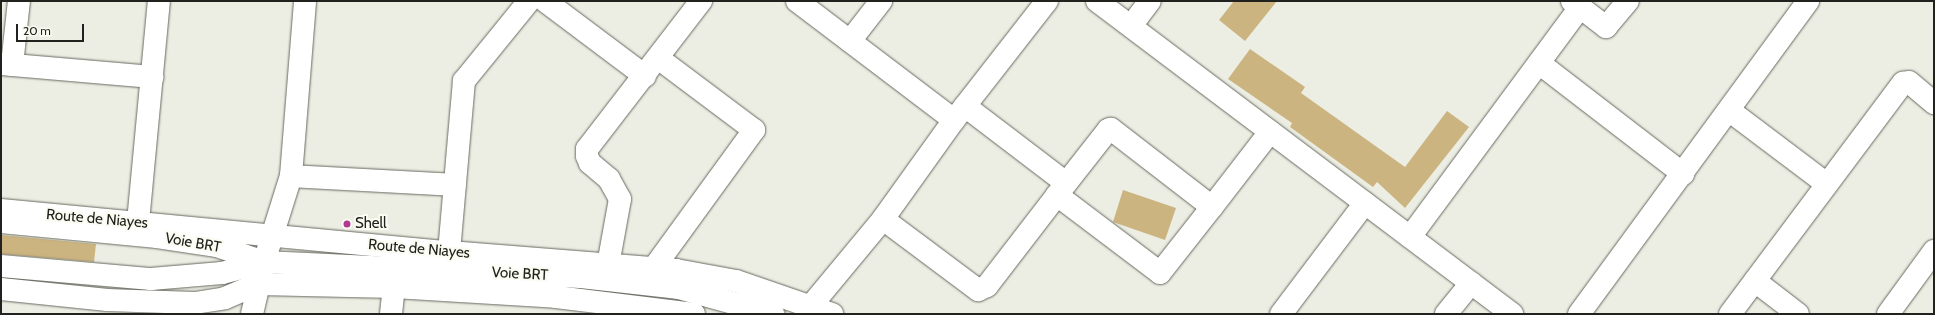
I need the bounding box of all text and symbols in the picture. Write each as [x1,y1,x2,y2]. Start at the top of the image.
scale bar [18,16,86,42]
text: 20 m [23,23,51,38]
street label: Route de Niayes [45,206,149,232]
place label: Shell [355,215,387,233]
marker: Shell [342,219,352,229]
street label: Voie BRT [164,229,222,257]
street label: Route de Niayes [367,236,471,262]
street label: Voie BRT [491,264,549,284]

